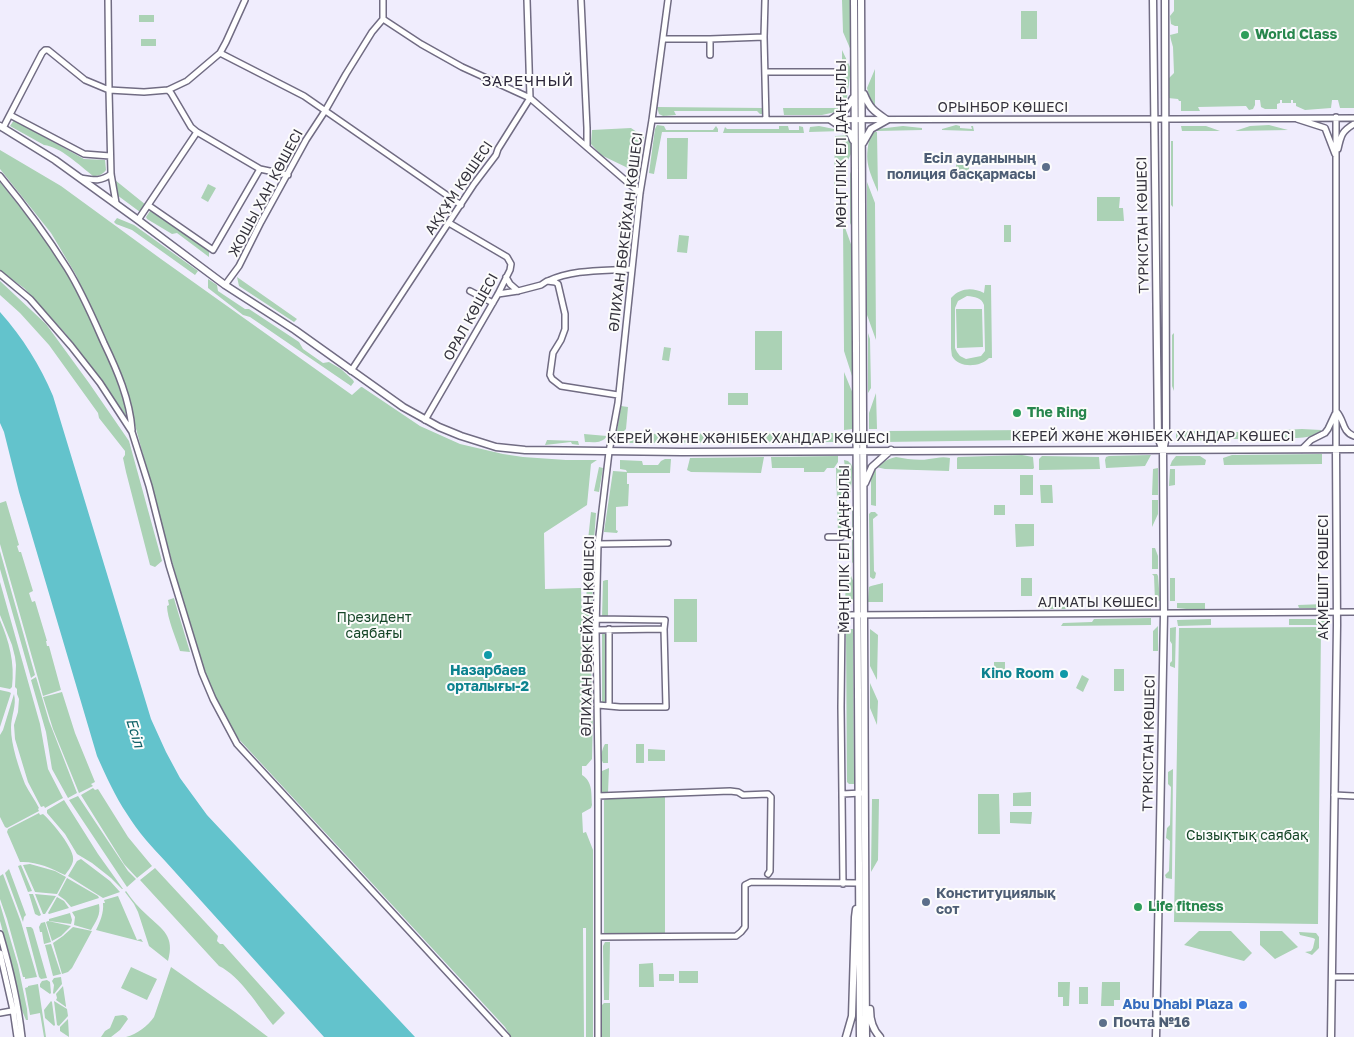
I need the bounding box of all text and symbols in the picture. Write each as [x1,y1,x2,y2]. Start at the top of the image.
place label: World Class [1255,27,1337,43]
marker: World Class [1239,29,1251,41]
street label: МӘҢГІЛІК ЕЛ ДАҢҒЫЛЫ [834,60,850,228]
district label: ЗАРЕЧНЫЙ [481,72,575,90]
street label: ОРЫНБОР КӨШЕСІ [938,100,1068,116]
street label: ЖОШЫ ХАН КӨШЕСІ [225,126,307,260]
street label: ӘЛИХАН БӨКЕЙХАН КӨШЕСІ [605,131,647,333]
street label: АҚҚҰМ КӨШЕСІ [422,138,496,238]
place label: Есіл ауданының полиция басқармасы [887,151,1036,184]
street label: ТҮРКІСТАН КӨШЕСІ [1133,156,1153,294]
marker: Есіл ауданының полиция басқармасы [1040,161,1052,173]
street label: ОРАЛ КӨШЕСІ [440,270,502,364]
place label: The Ring [1027,405,1087,421]
marker: The Ring [1011,407,1023,419]
street label: КЕРЕЙ ЖӘНЕ ЖӘНІБЕК ХАНДАР КӨШЕСІ [1011,429,1295,445]
street label: КЕРЕЙ ЖӘНЕ ЖӘНІБЕК ХАНДАР КӨШЕСІ [606,431,890,447]
street label: МӘҢГІЛІК ЕЛ ДАҢҒЫЛЫ [837,465,853,633]
street label: АҚМЕШІТ КӨШЕСІ [1316,514,1332,640]
street label: ӘЛИХАН БӨКЕЙХАН КӨШЕСІ [578,535,598,737]
street label: АЛМАТЫ КӨШЕСІ [1038,595,1158,611]
park label: Президент саябағы [336,610,412,642]
marker: Назарбаев орталығы-2 [482,649,494,661]
place label: Назарбаев орталығы-2 [447,663,529,696]
place label: Kino Room [981,666,1054,682]
marker: Kino Room [1058,668,1070,680]
street label: ТҮРКІСТАН КӨШЕСІ [1139,674,1159,812]
water label: Есіл [122,716,148,750]
park label: Сызықтық саябақ [1186,828,1308,844]
place label: Конституциялық сот [936,886,1056,919]
marker: Конституциялық сот [920,896,932,908]
place label: Life fitness [1148,899,1224,915]
marker: Life fitness [1132,901,1144,913]
place label: Abu Dhabi Plaza [1123,997,1233,1013]
marker: Abu Dhabi Plaza [1237,999,1249,1011]
place label: Почта №16 [1113,1015,1190,1031]
marker: Почта №16 [1097,1017,1109,1029]

